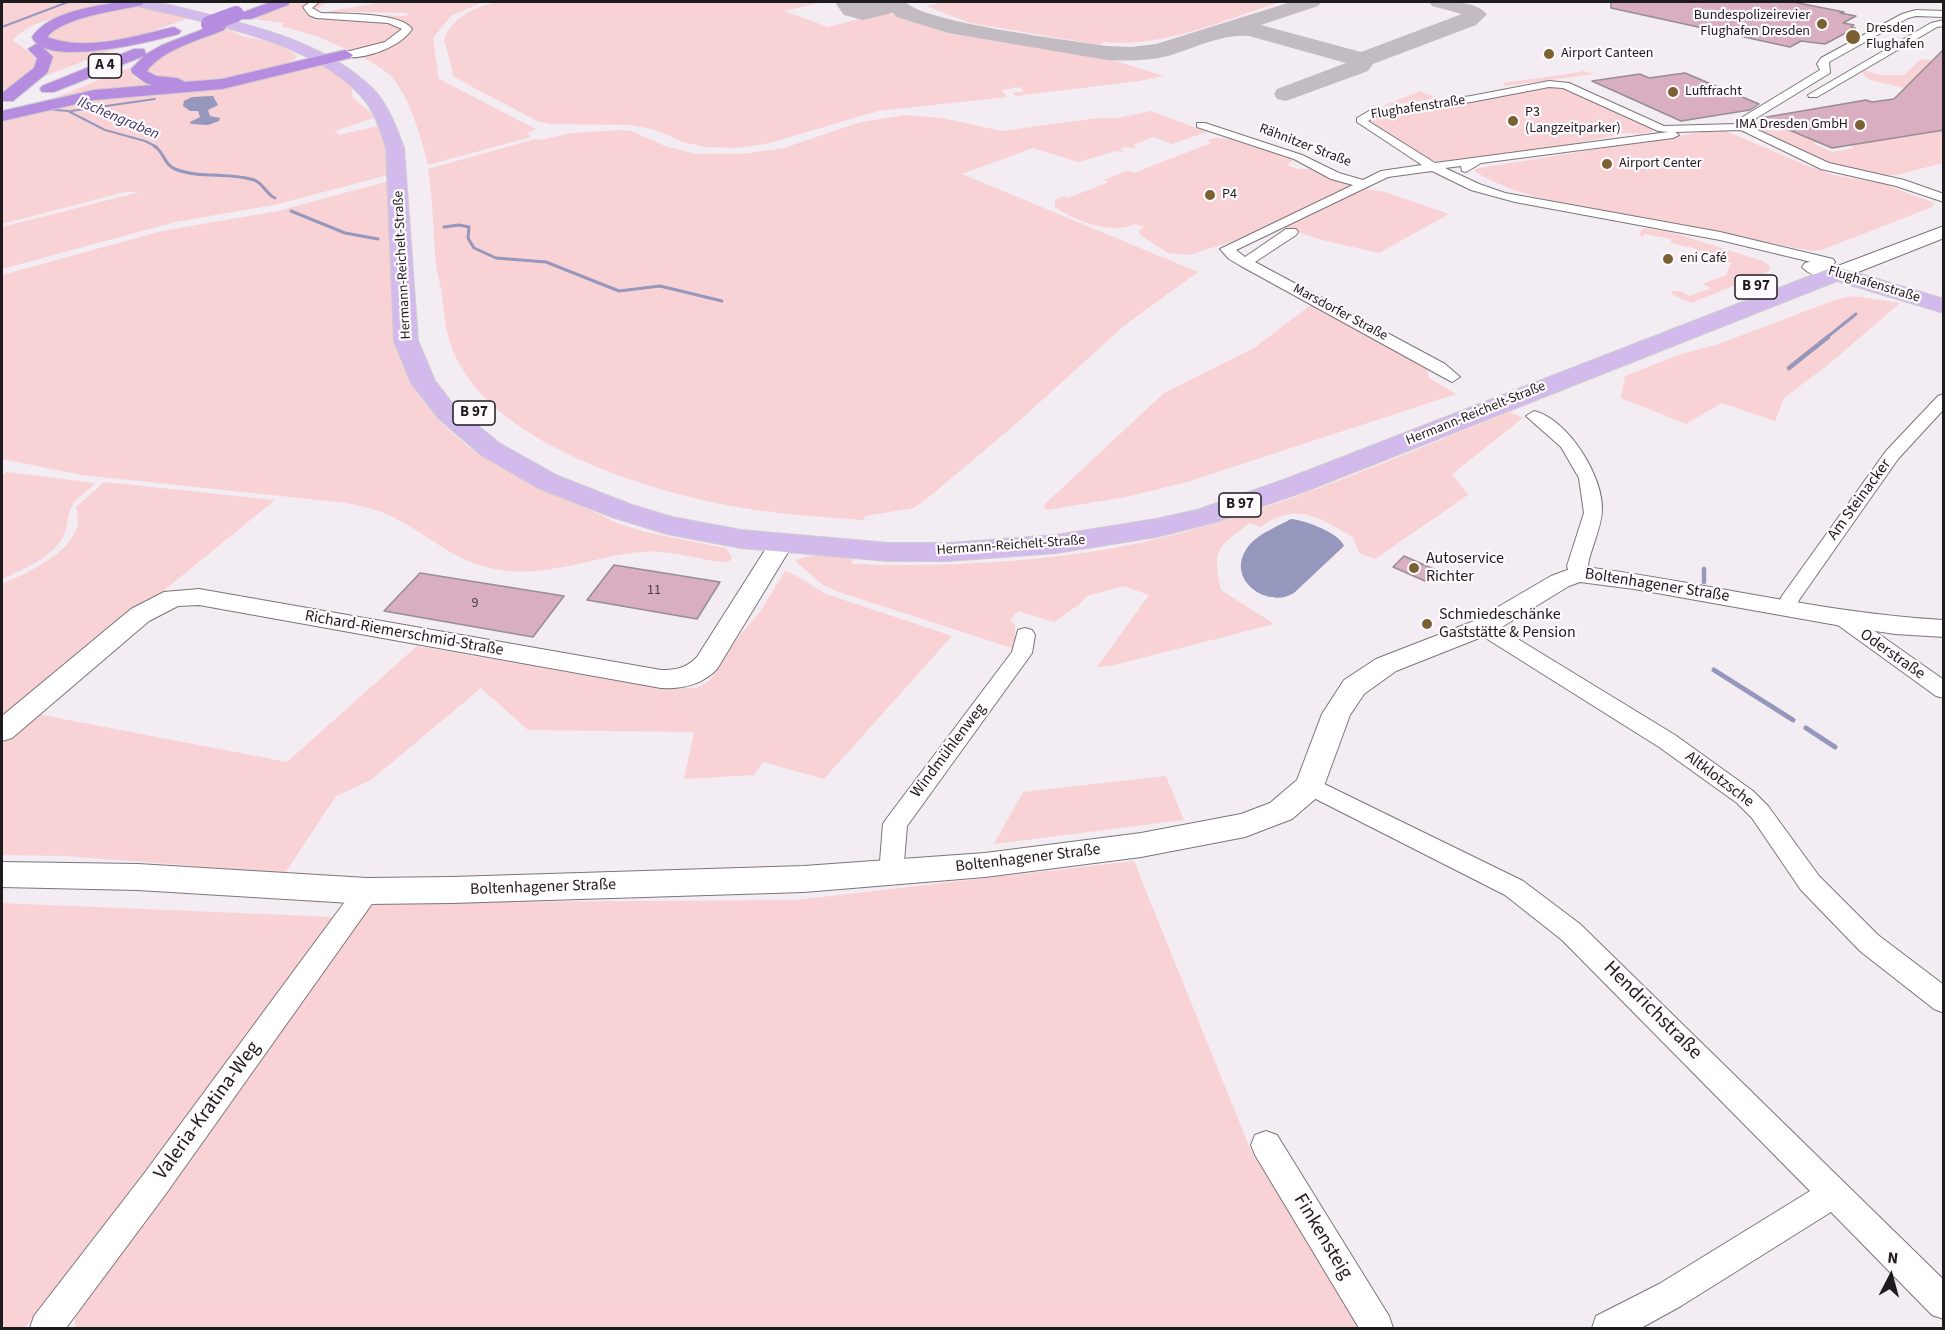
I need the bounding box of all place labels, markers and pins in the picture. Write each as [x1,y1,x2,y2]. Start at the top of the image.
place label: Bundespolizeirevier Flughafen Dresden [1694,8,1810,40]
marker: Bundespolizeirevier Flughafen Dresden [1815,17,1829,31]
place label: Dresden Flughafen [1866,21,1924,54]
marker: Dresden Flughafen [1844,28,1862,46]
place label: Airport Canteen [1561,46,1653,62]
marker: Airport Canteen [1542,47,1556,61]
place label: Luftfracht [1685,84,1742,100]
marker: Luftfracht [1666,85,1680,99]
place label: P3 (Langzeitparker) [1525,105,1621,138]
marker: P3 (Langzeitparker) [1506,114,1520,128]
place label: IMA Dresden GmbH [1735,117,1848,133]
marker: IMA Dresden GmbH [1853,118,1867,132]
place label: Airport Center [1619,156,1702,172]
marker: Airport Center [1600,157,1614,171]
place label: P4 [1222,187,1237,203]
marker: P4 [1203,188,1217,202]
place label: eni Café [1680,251,1727,267]
marker: eni Café [1661,252,1675,266]
place label: Autoservice Richter [1426,549,1504,587]
marker: Autoservice Richter [1407,561,1421,575]
place label: Schmiedeschänke Gaststätte & Pension [1439,605,1576,643]
marker: Schmiedeschänke Gaststätte & Pension [1420,617,1434,631]

